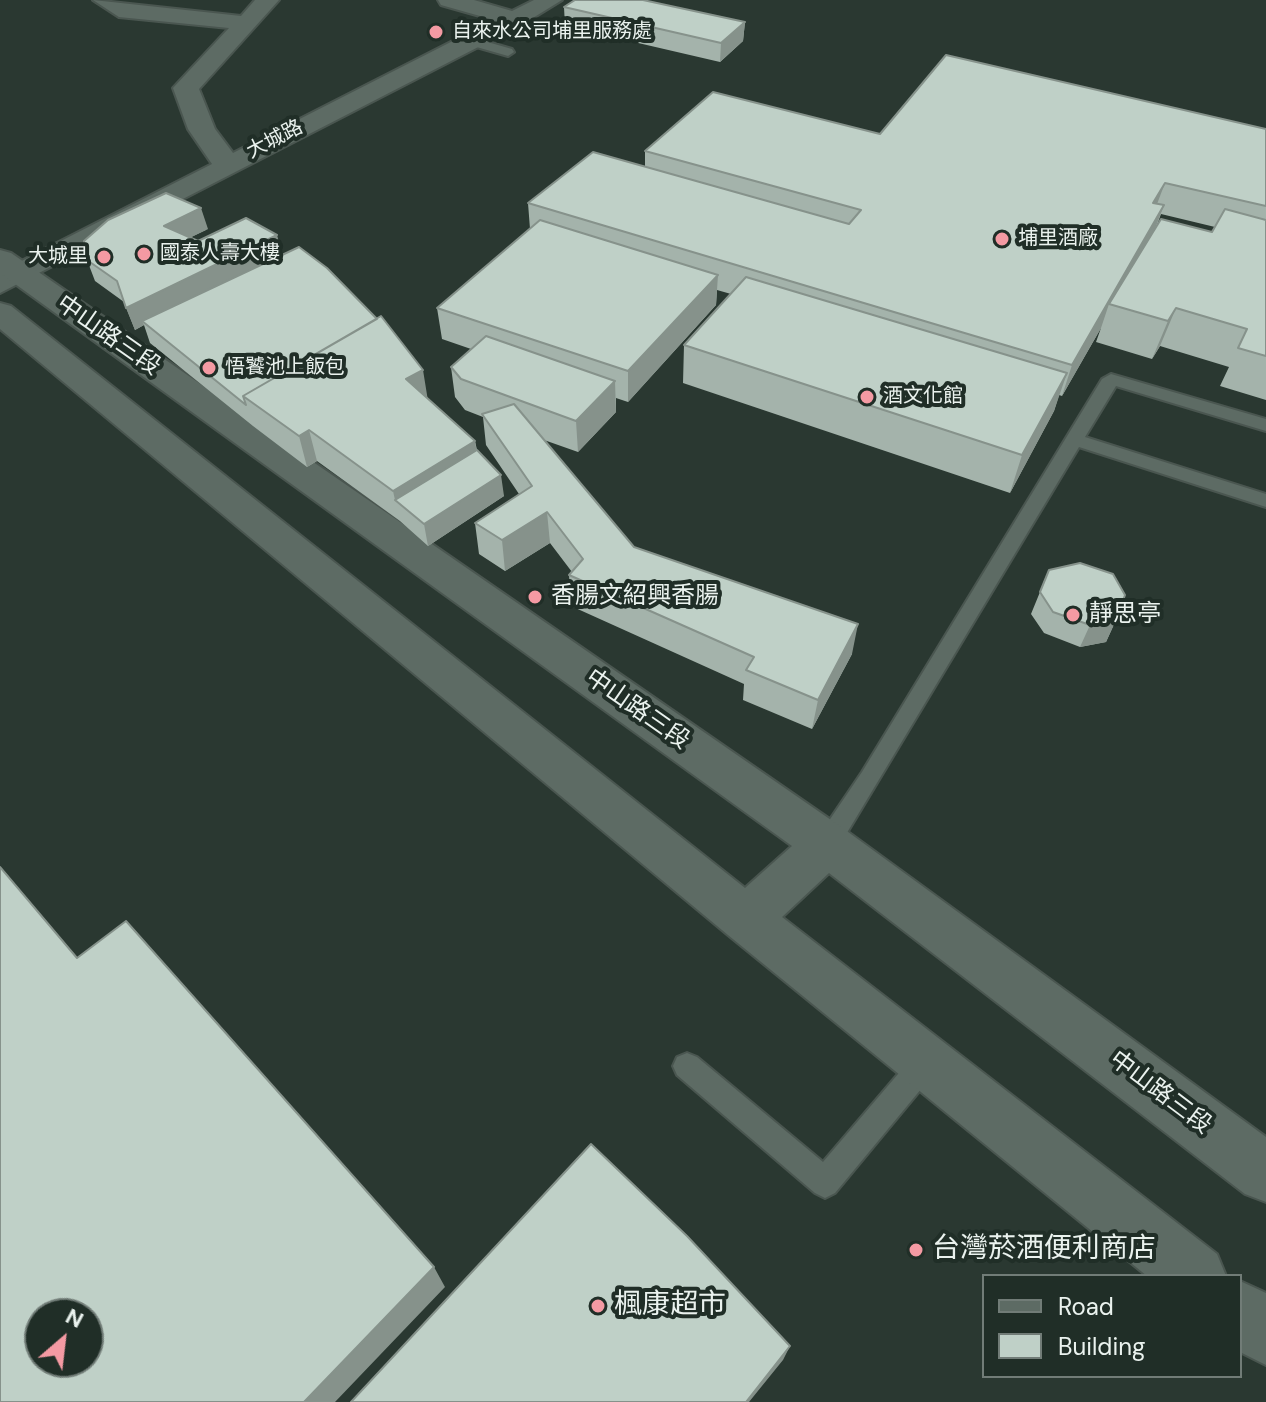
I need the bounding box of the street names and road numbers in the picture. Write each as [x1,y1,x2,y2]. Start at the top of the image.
street label: 大城路 [243,116,307,164]
street label: 中山路三段 [51,290,165,382]
street label: 中山路三段 [580,664,694,756]
street label: 中山路三段 [1103,1045,1217,1141]

